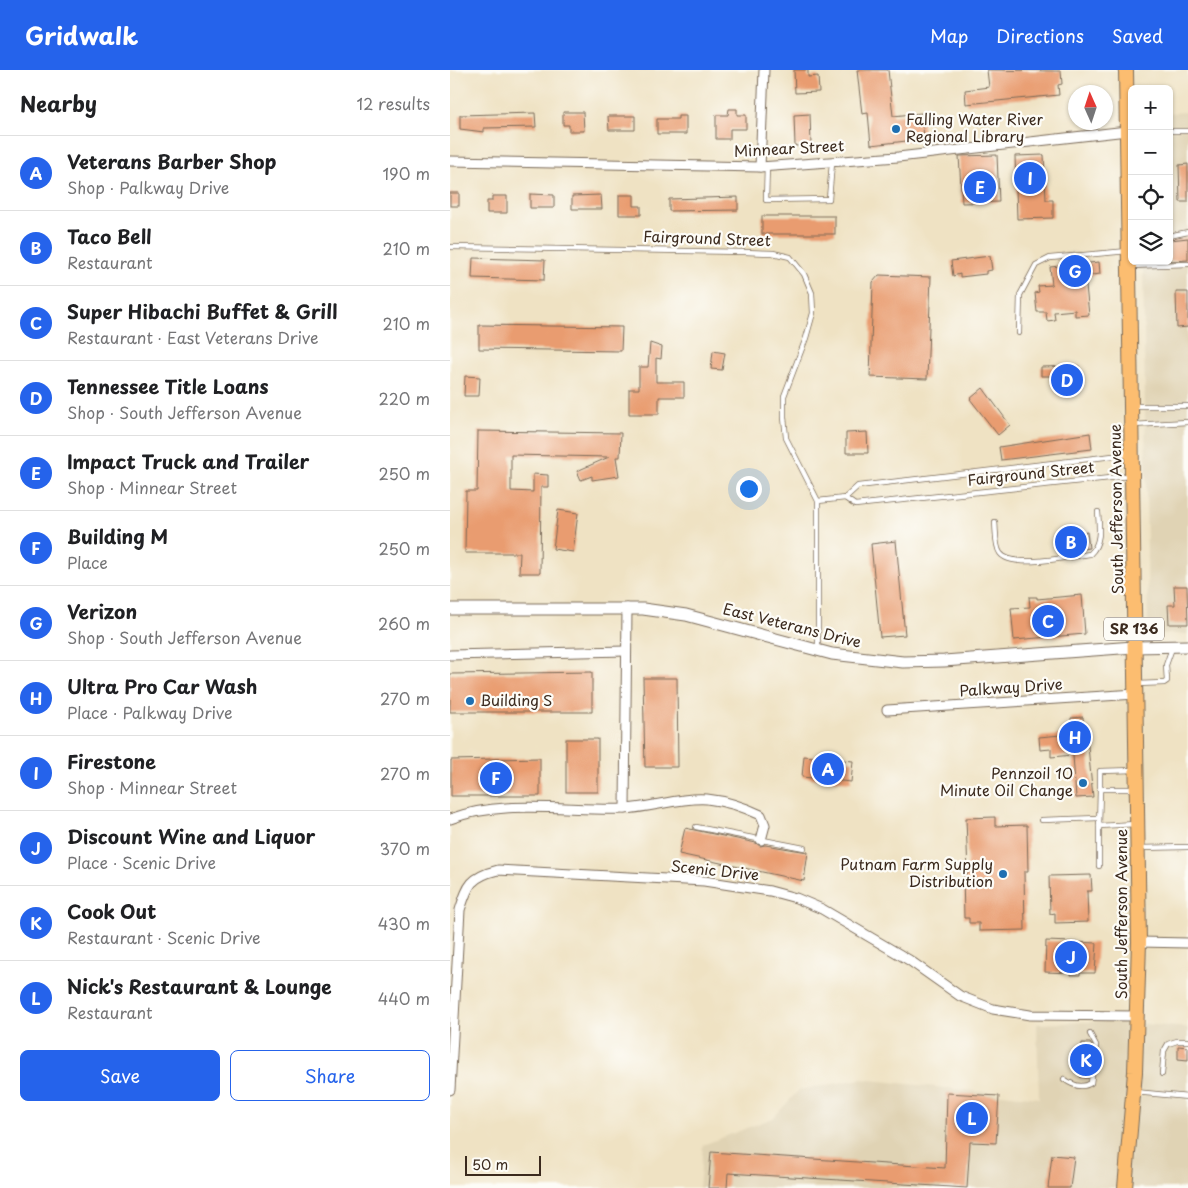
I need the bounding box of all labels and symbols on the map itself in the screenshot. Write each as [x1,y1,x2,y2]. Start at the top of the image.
north arrow [1068,85,1113,130]
place label: Falling Water River Regional Library [906,107,1043,147]
marker: Falling Water River Regional Library [890,123,902,135]
street label: Minnear Street [733,133,845,162]
pin: I [1014,159,1046,197]
pin: E [964,168,996,206]
street label: Fairground Street [643,224,771,251]
pin: G [1059,252,1091,290]
pin: D [1051,361,1083,399]
street label: South Jefferson Avenue [1103,424,1128,594]
street label: Fairground Street [966,454,1095,491]
your location [736,476,762,502]
pin: B [1055,523,1087,561]
street label: East Veterans Drive [721,596,864,653]
pin: C [1032,602,1064,640]
road number: SR 136 [1104,618,1164,640]
street label: Palkway Drive [958,671,1063,702]
place label: Building S [480,688,552,711]
marker: Building S [464,695,476,707]
pin: H [1059,718,1091,756]
pin: A [812,750,844,788]
pin: F [480,759,512,797]
place label: Pennzoil 10 Minute Oil Change [940,761,1073,801]
marker: Pennzoil 10 Minute Oil Change [1077,777,1089,789]
street label: South Jefferson Avenue [1109,829,1132,999]
place label: Putnam Farm Supply Distribution [840,852,993,892]
street label: Scenic Drive [670,853,760,886]
marker: Putnam Farm Supply Distribution [997,868,1009,880]
pin: J [1055,938,1087,976]
pin: K [1070,1041,1102,1079]
pin: L [956,1099,988,1137]
scale bar [465,1153,541,1176]

